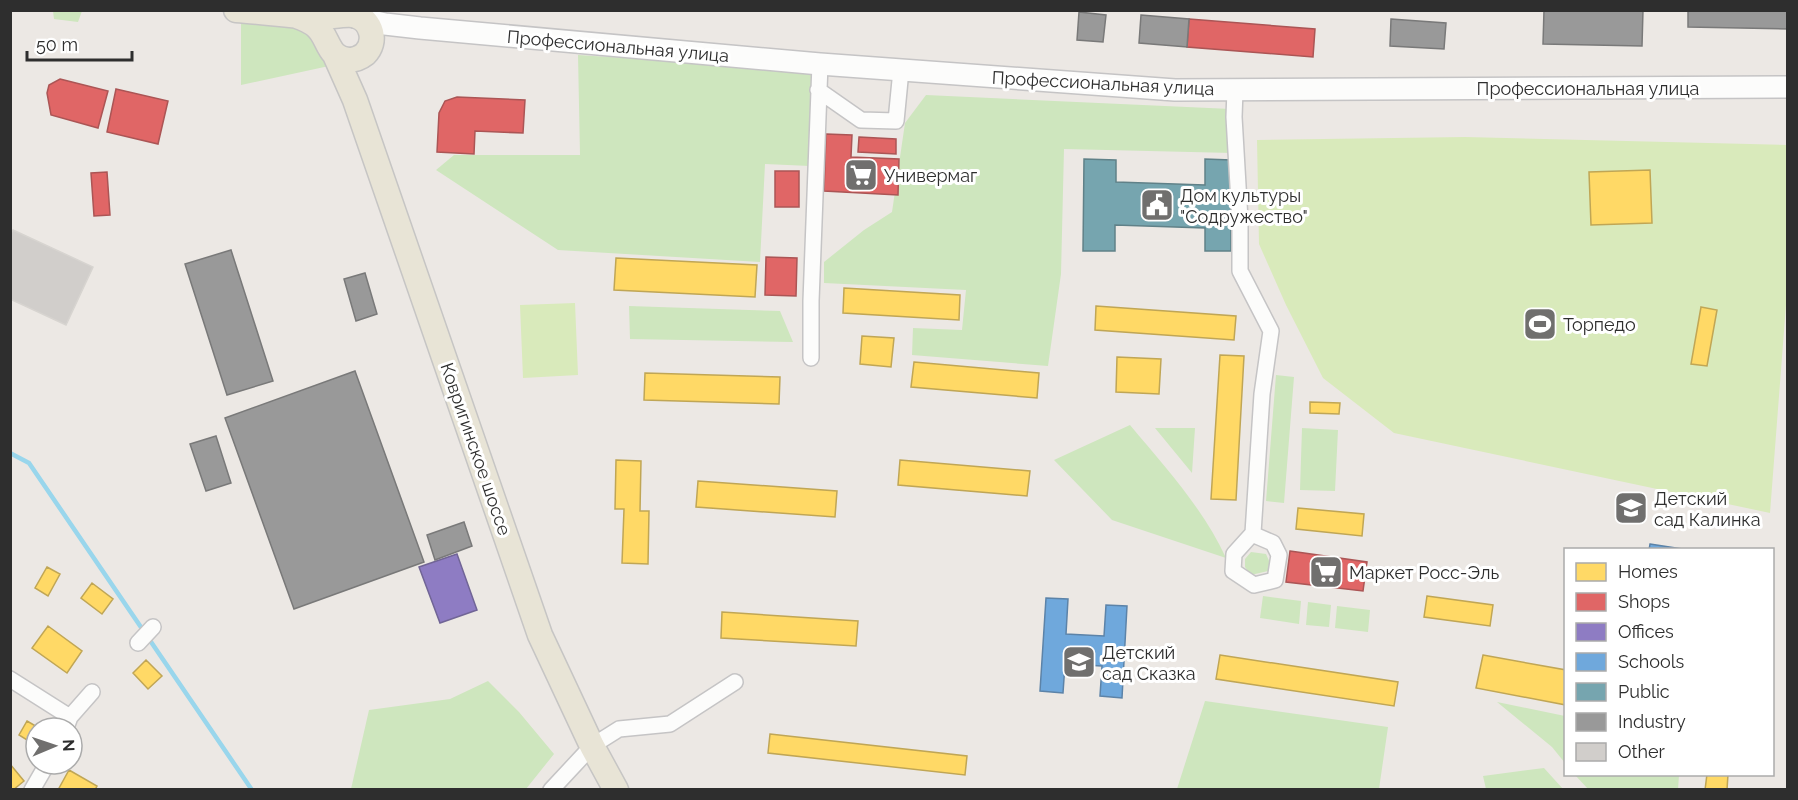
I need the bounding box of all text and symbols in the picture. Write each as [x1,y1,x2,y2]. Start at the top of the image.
scale bar [27,24,132,62]
street label: Профессиональная улица [506,26,730,66]
text: 50 m [36,34,78,55]
street label: Профессиональная улица [991,67,1215,99]
street label: Профессиональная улица [1477,78,1699,99]
supermarket icon: Универмаг [843,157,879,193]
place label: Универмаг [884,165,977,186]
place label: Дом культуры "Содружество" [1180,185,1308,227]
public building icon: Дом культуры "Содружество" [1139,187,1175,223]
sports icon: Торпедо [1522,306,1558,342]
place label: Торпедо [1563,314,1636,335]
street label: Ковригинское шоссе [437,360,516,539]
place label: Детский сад Калинка [1654,488,1761,530]
school or university icon: Детский сад Калинка [1613,490,1649,526]
legend [1564,548,1774,776]
supermarket icon: Маркет Росс-Эль [1308,554,1344,590]
text: Homes [1618,561,1678,582]
place label: Маркет Росс-Эль [1349,562,1499,583]
text: Shops [1618,591,1670,612]
text: Offices [1618,621,1674,642]
place label: Детский сад Сказка [1102,642,1196,684]
school or university icon: Детский сад Сказка [1061,644,1097,680]
text: Schools [1618,651,1685,672]
text: Public [1618,681,1670,702]
text: Industry [1618,711,1686,732]
north arrow [24,716,84,776]
text: N [59,739,78,752]
text: Other [1618,741,1666,762]

